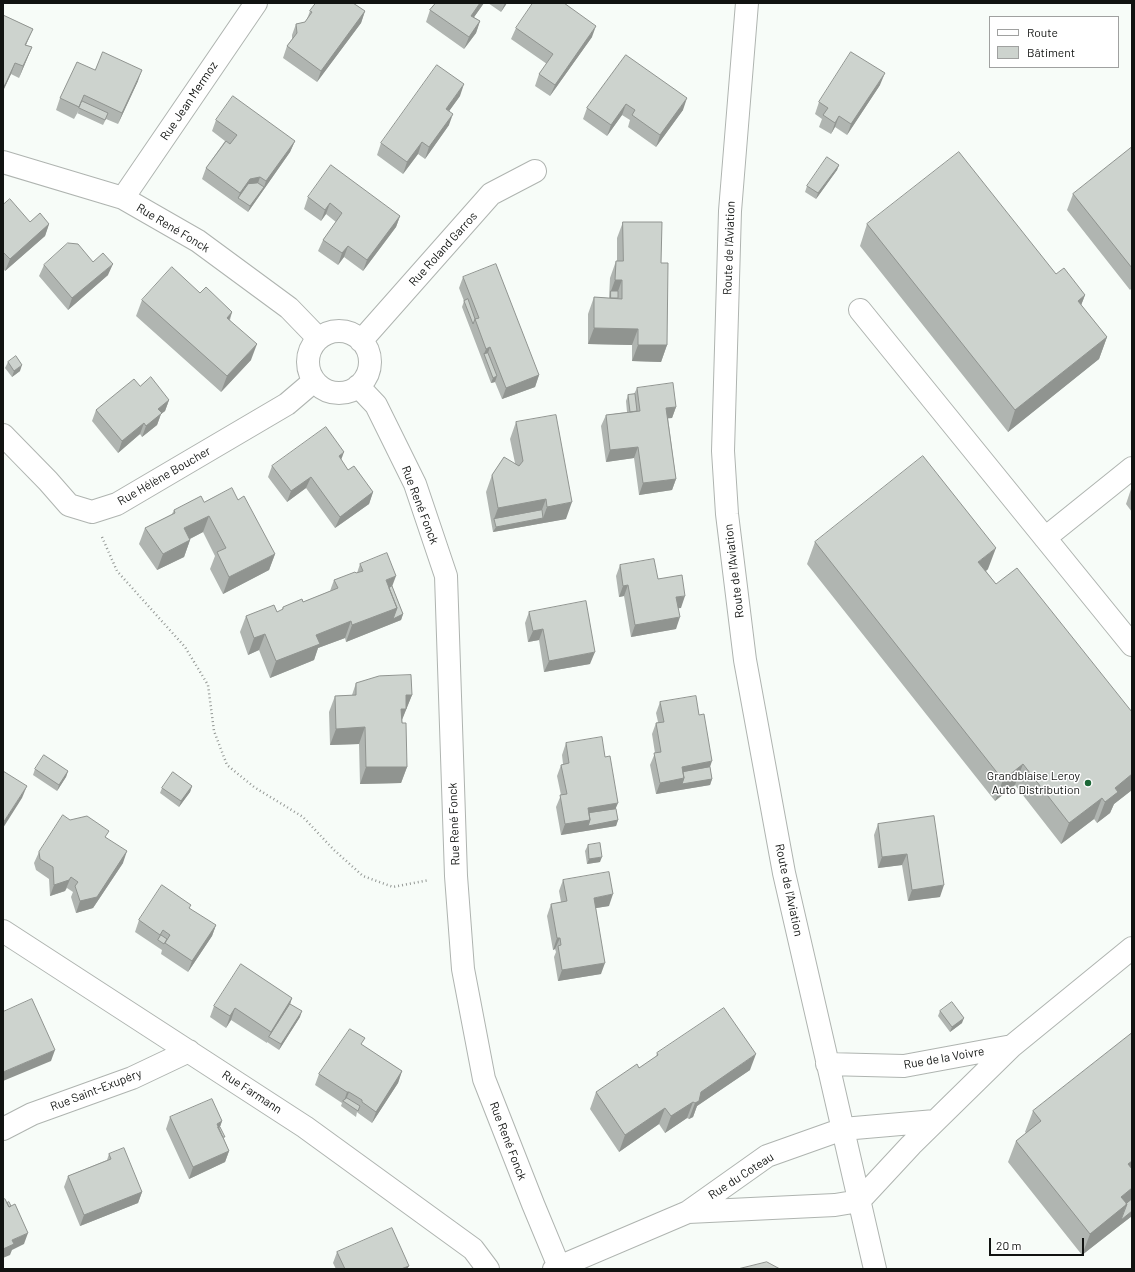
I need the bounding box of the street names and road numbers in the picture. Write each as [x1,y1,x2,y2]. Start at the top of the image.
street label: Rue Jean Mermoz [157,59,221,143]
street label: Rue René Fonck [134,200,212,256]
street label: Route de l'Aviation [720,201,738,295]
street label: Rue Roland Garros [406,209,480,289]
street label: Rue Hélène Boucher [115,444,213,508]
street label: Rue René Fonck [398,464,442,546]
street label: Route de l'Aviation [721,523,747,619]
street label: Rue René Fonck [445,782,463,866]
street label: Route de l'Aviation [772,842,806,938]
street label: Rue de la Voivre [903,1044,985,1072]
street label: Rue Saint-Exupéry [48,1066,144,1114]
street label: Rue Farmann [219,1067,285,1117]
street label: Rue René Fonck [486,1100,530,1182]
street label: Rue du Coteau [706,1150,776,1202]

